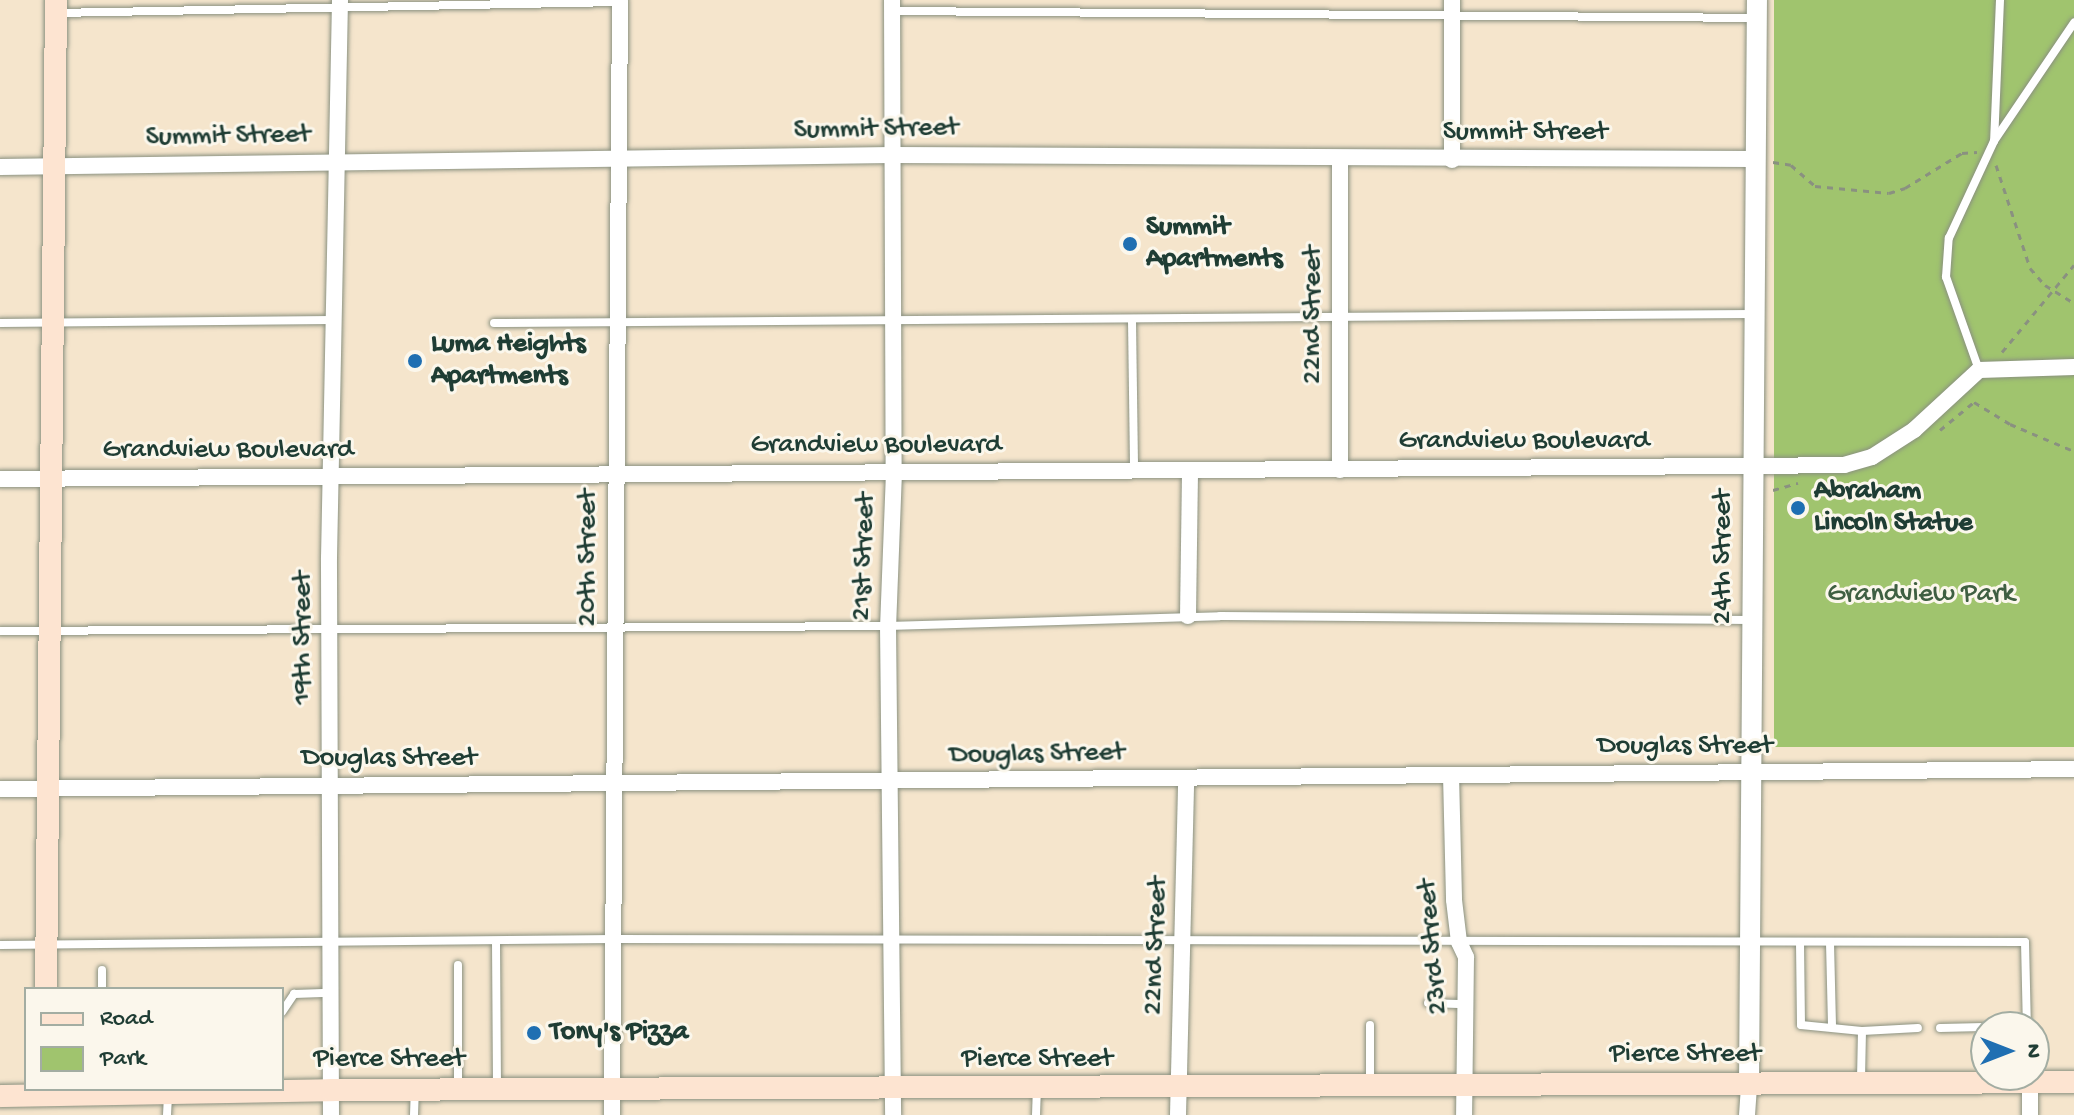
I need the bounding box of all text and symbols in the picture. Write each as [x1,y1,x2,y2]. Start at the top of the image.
street label: Summit Street [793,112,959,148]
street label: Summit Street [1443,116,1607,150]
street label: Summit Street [145,119,311,155]
place label: Summit Apartments [1146,211,1283,277]
marker: Summit Apartments [1121,235,1139,253]
street label: 22nd Street [1297,246,1331,384]
place label: Luma Heights Apartments [431,328,586,394]
marker: Luma Heights Apartments [406,352,424,370]
street label: Grandview Boulevard [1399,425,1649,459]
street label: Grandview Boulevard [751,429,1001,463]
street label: Grandview Boulevard [103,434,353,468]
place label: Abraham Lincoln Statue [1814,475,1973,541]
street label: 20th Street [572,489,606,627]
street label: 24th Street [1707,490,1741,624]
street label: 21st Street [846,492,884,622]
marker: Abraham Lincoln Statue [1789,499,1807,517]
street label: 19th Street [287,571,321,705]
park label: Grandview Park [1827,578,2015,612]
street label: Douglas Street [1597,730,1773,764]
street label: Douglas Street [949,737,1125,773]
street label: Douglas Street [301,742,477,776]
street label: 22nd Street [1138,876,1176,1016]
street label: 23rd Street [1411,878,1457,1016]
legend [24,987,284,1091]
text: Road [100,1005,152,1034]
north arrow [1970,1011,2050,1091]
place label: Tony's Pizza [550,1016,688,1050]
marker: Tony's Pizza [525,1024,543,1042]
street label: Pierce Street [1609,1038,1761,1072]
street label: Pierce Street [313,1043,465,1077]
street label: Pierce Street [961,1043,1113,1077]
text: N [2019,1044,2045,1058]
text: Park [100,1045,146,1074]

